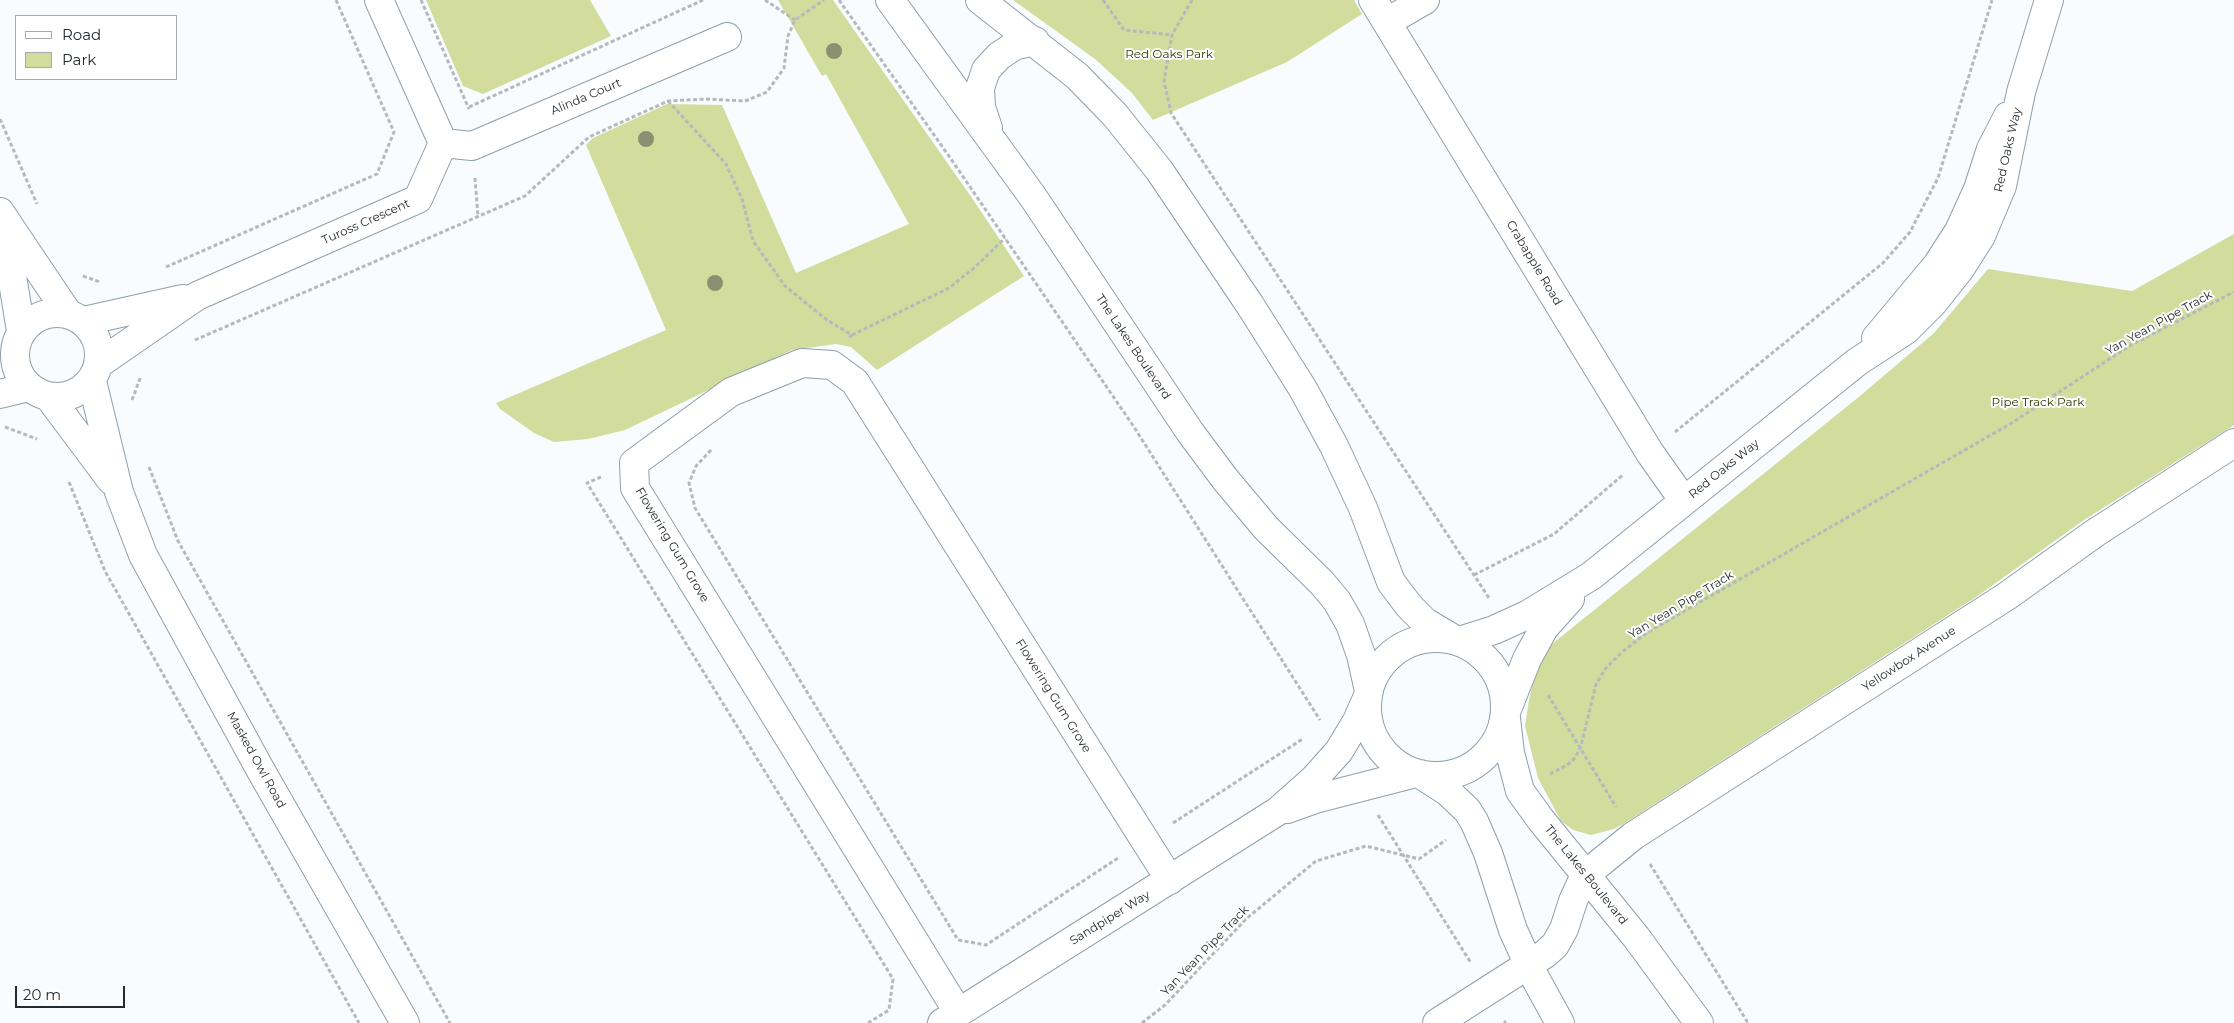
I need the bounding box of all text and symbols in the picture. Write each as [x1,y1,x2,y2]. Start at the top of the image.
legend [15,15,178,80]
text: Road [62,25,101,44]
park label: Red Oaks Park [1125,47,1213,61]
text: Park [62,50,96,69]
street label: Alinda Court [549,76,623,118]
street label: Red Oaks Way [1991,106,2025,194]
street label: Tuross Crescent [320,196,412,248]
street label: Crabapple Road [1503,218,1565,308]
street label: Yan Yean Pipe Track [2103,288,2215,358]
street label: The Lakes Boulevard [1092,292,1174,402]
park label: Pipe Track Park [1992,395,2084,409]
street label: Red Oaks Way [1686,436,1762,502]
street label: Flowering Gum Grove [632,485,712,605]
street label: Yan Yean Pipe Track [1626,568,1736,642]
street label: Yellowbox Avenue [1859,623,1959,695]
street label: Flowering Gum Grove [1012,637,1094,755]
street label: Masked Owl Road [223,709,289,811]
street label: The Lakes Boulevard [1541,822,1631,928]
street label: Sandpiper Way [1067,888,1153,948]
street label: Yan Yean Pipe Track [1158,903,1252,999]
scale bar [18,976,128,1008]
text: 20 m [23,985,61,1004]

